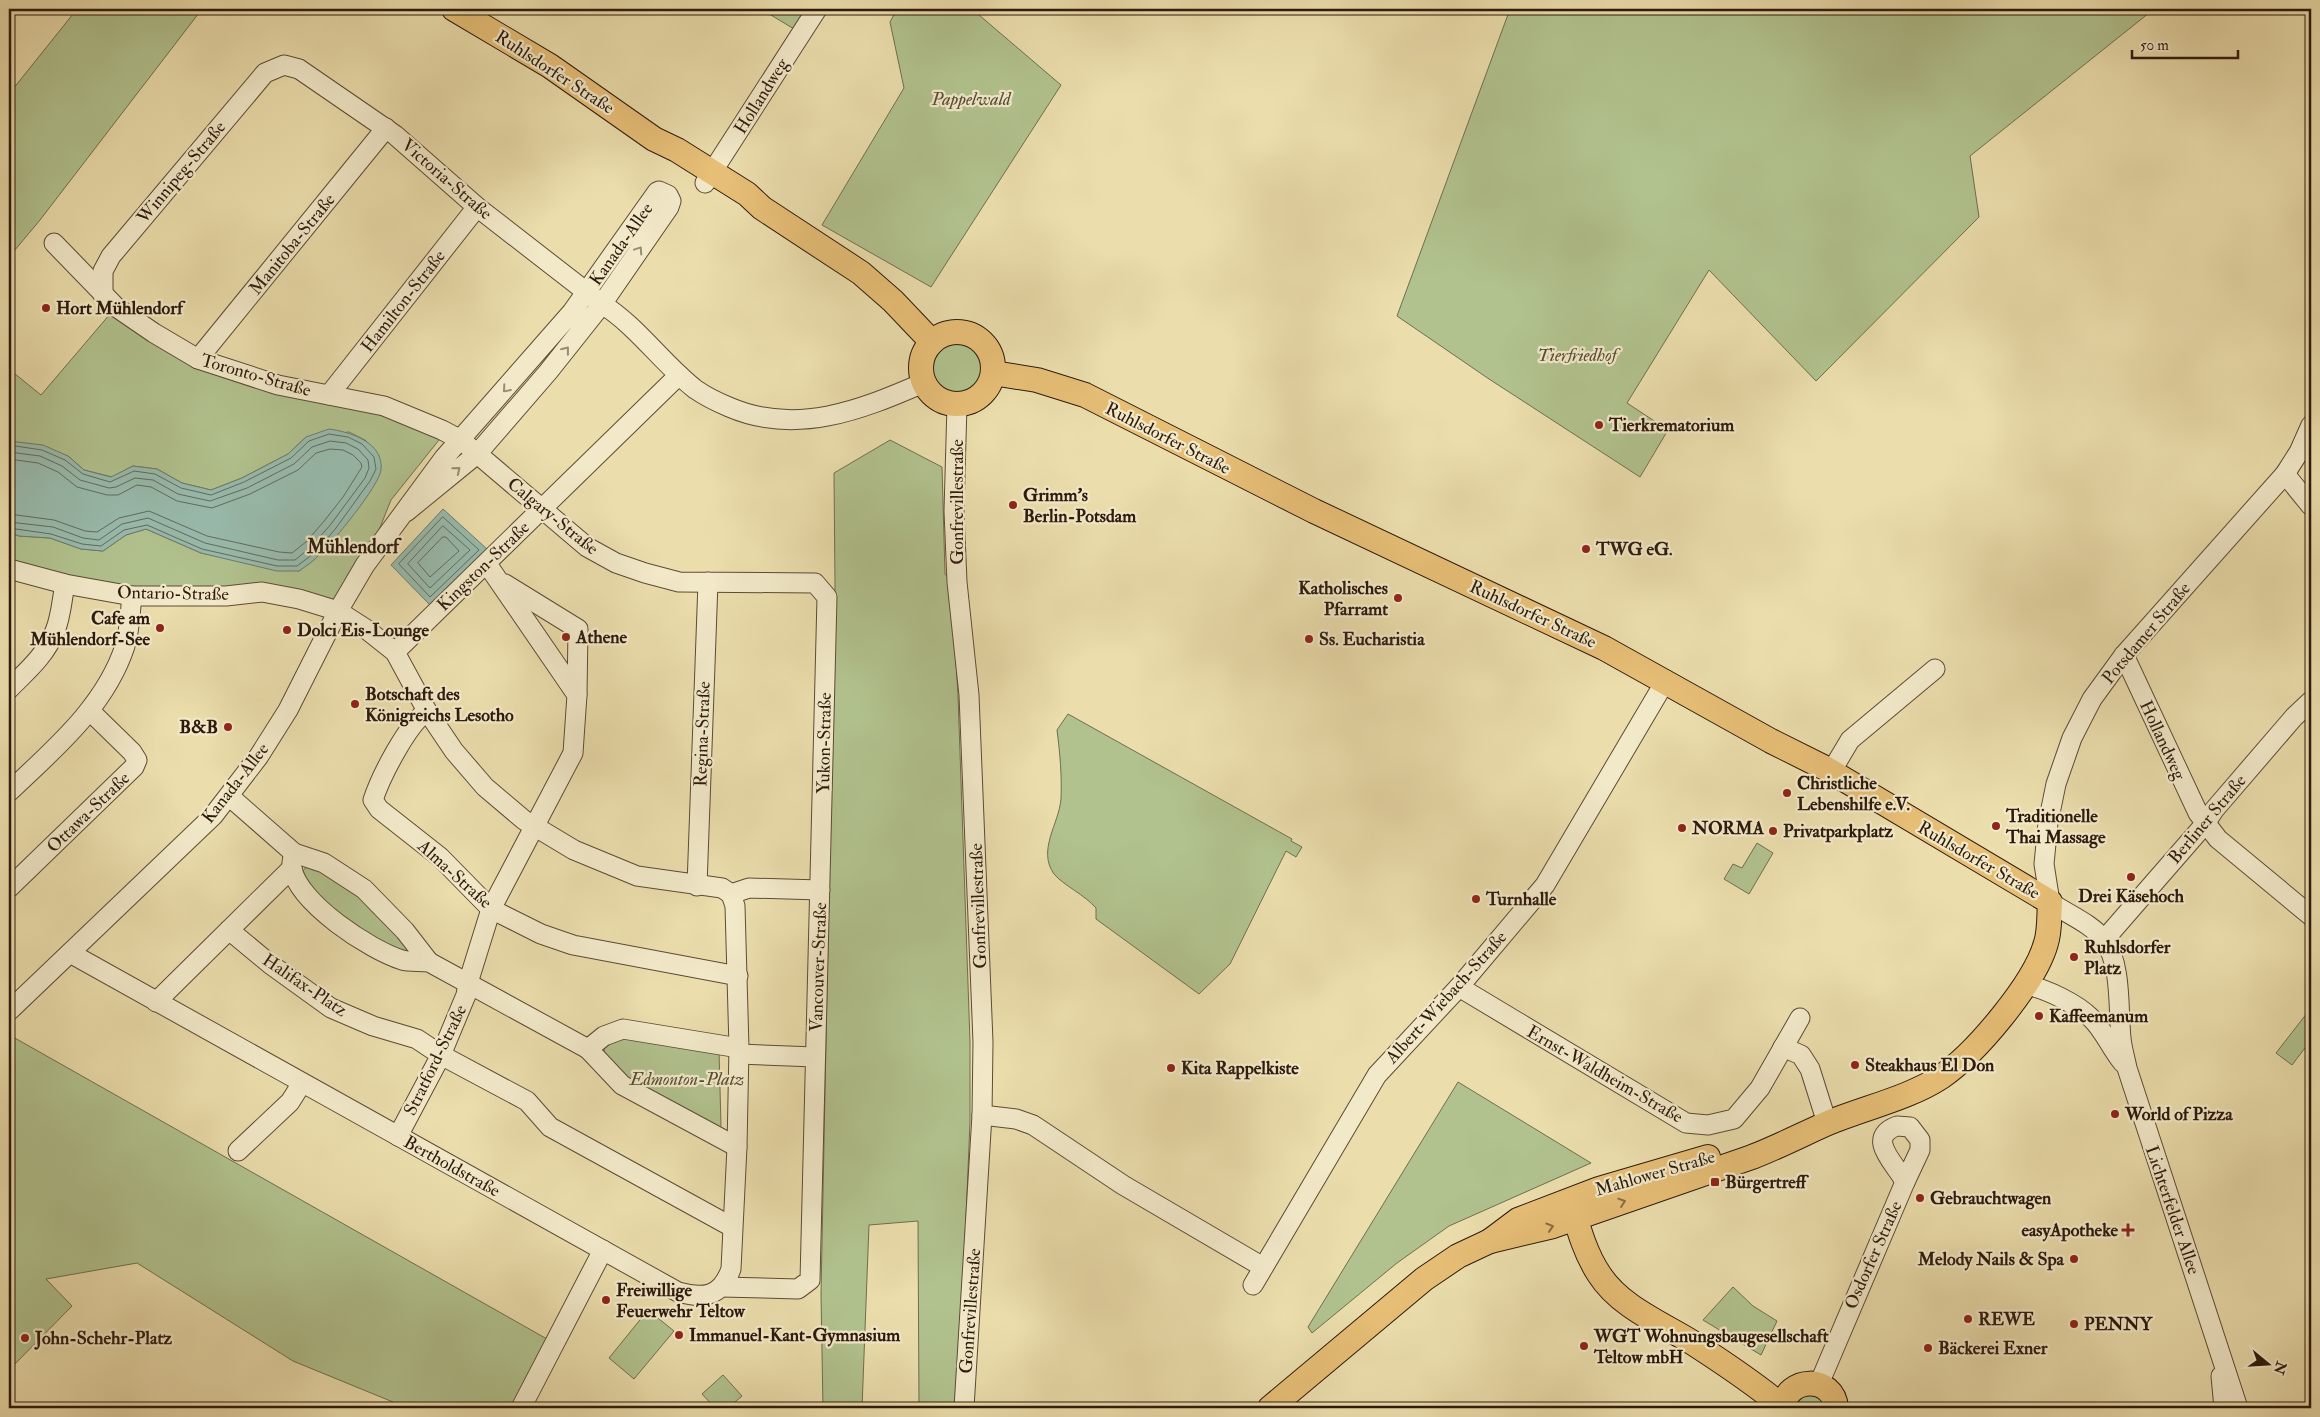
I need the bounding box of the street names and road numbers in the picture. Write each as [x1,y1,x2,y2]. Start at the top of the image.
street label: Ruhlsdorfer Straße [491,25,619,120]
street label: Hollandweg [729,53,794,138]
street label: Winnipeg-Straße [131,116,231,229]
street label: Victoria-Straße [397,134,497,225]
street label: Manitoba-Straße [244,188,341,300]
street label: Kanada-Allee [584,198,659,290]
street label: Hamilton-Straße [356,245,451,357]
street label: Toronto-Straße [198,349,314,402]
street label: Ruhlsdorfer Straße [1101,397,1235,480]
street label: Gonfrevillestraße [946,439,969,565]
street label: Calgary-Straße [502,473,603,560]
street label: Kingston-Straße [432,516,535,616]
street label: Ruhlsdorfer Straße [1466,575,1600,654]
street label: Potsdamer Straße [2097,577,2196,689]
street label: Ontario-Straße [117,581,230,606]
street label: Regina-Straße [689,680,716,787]
street label: Yukon-Straße [812,692,837,794]
street label: Hollandweg [2134,697,2191,785]
street label: Kanada-Allee [197,738,274,828]
street label: Ottawa-Straße [42,767,135,858]
street label: Berliner Straße [2163,769,2252,869]
street label: Ruhlsdorfer Straße [1913,816,2044,905]
street label: Alma-Straße [412,834,497,914]
street label: Gonfrevillestraße [965,842,992,969]
street label: Vancouver-Straße [805,901,832,1032]
street label: Albert-Wiebach-Straße [1380,926,1512,1069]
street label: Halifax-Platz [258,949,352,1022]
street label: Stratford-Straße [399,1001,472,1119]
street label: Ernst-Waldheim-Straße [1523,1020,1687,1129]
street label: Bertholdstraße [400,1131,504,1203]
street label: Lichterfelder Allee [2140,1143,2205,1278]
street label: Mahlower Straße [1593,1145,1718,1202]
street label: Osdorfer Straße [1839,1197,1908,1313]
street label: Gonfrevillestraße [955,1247,986,1375]

